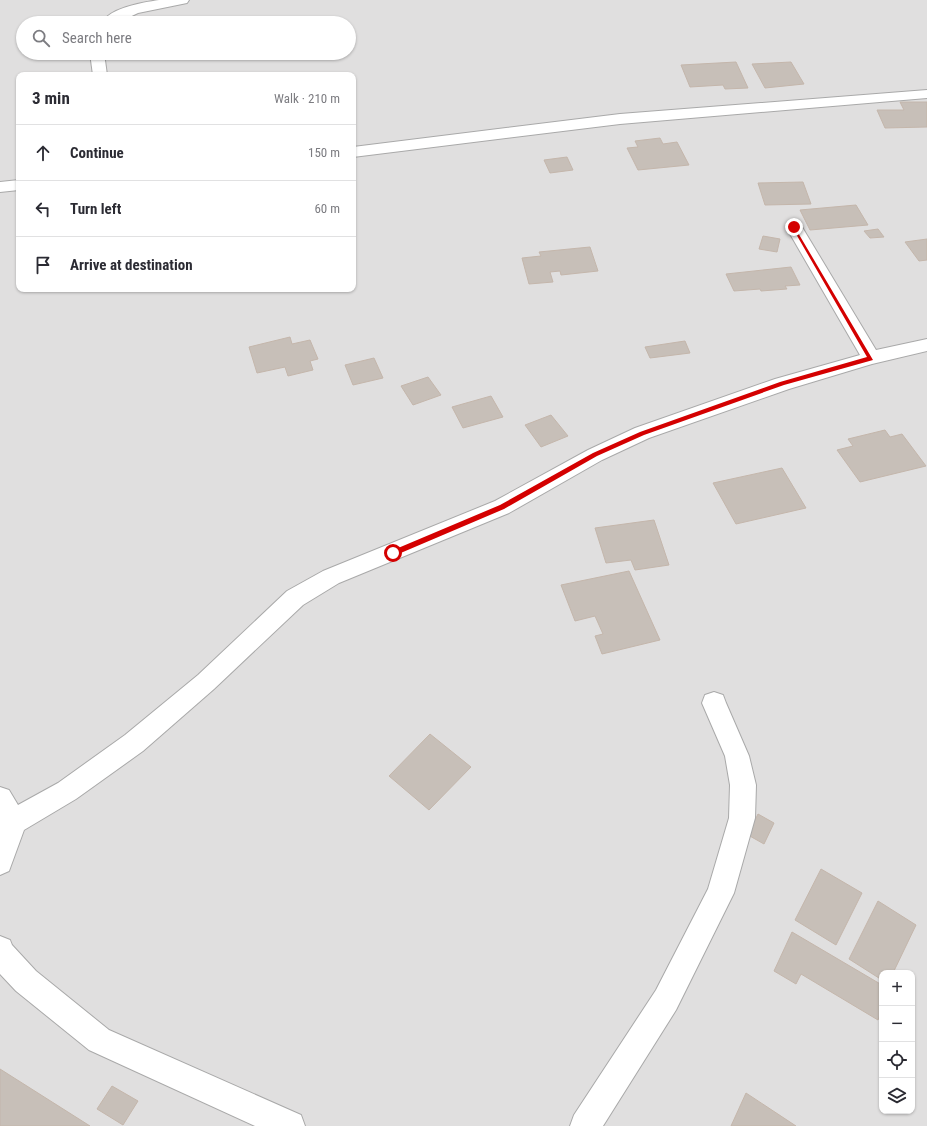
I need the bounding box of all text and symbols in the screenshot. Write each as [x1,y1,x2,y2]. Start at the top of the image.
search box [16,16,356,60]
icon: search [30,27,52,49]
text: Search here [62,29,132,47]
text: 3 min [32,88,70,108]
text: Walk · 210 m [274,91,340,106]
icon: ahead [32,142,54,164]
text: Continue [70,144,124,162]
text: 150 m [308,145,340,160]
icon: left [32,198,54,220]
text: Turn left [70,200,121,218]
text: 60 m [314,201,340,216]
route end [785,218,803,236]
icon: arrive [32,254,54,276]
text: Arrive at destination [70,256,193,274]
route start [384,544,402,562]
map controls [879,970,915,1114]
button: + [879,970,915,1006]
button: − [879,1006,915,1042]
button: locate [879,1042,915,1078]
button: layers [879,1078,915,1114]

